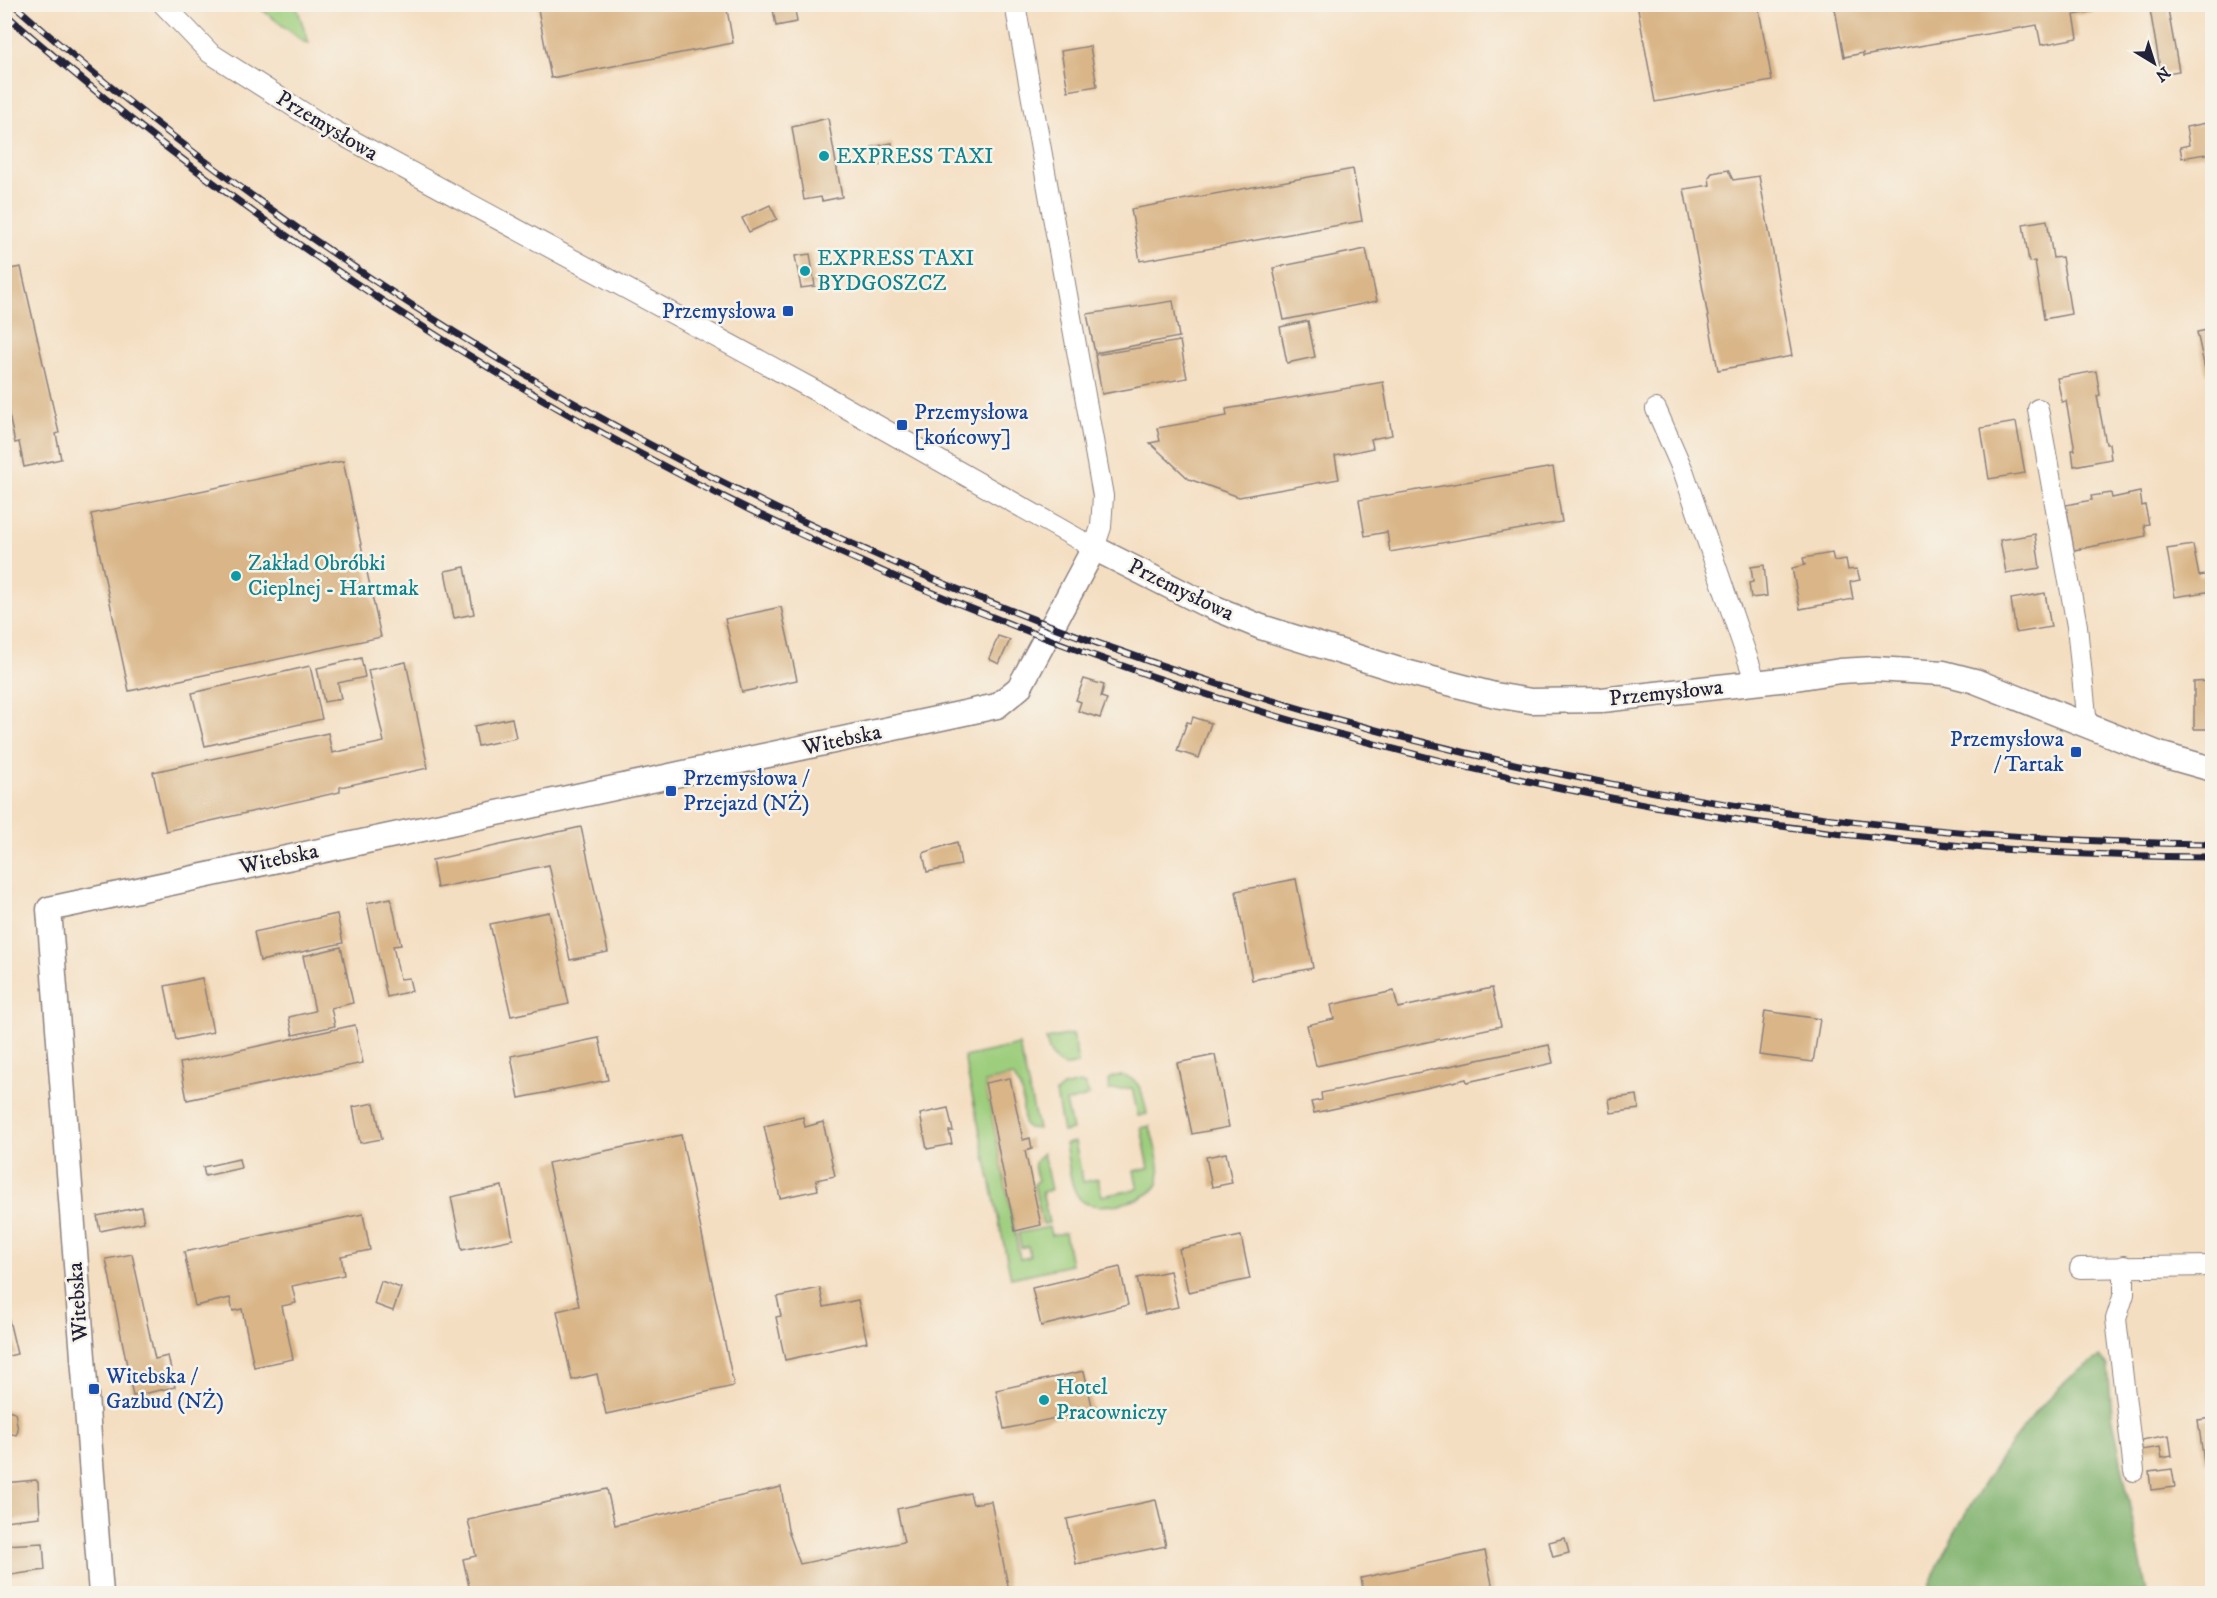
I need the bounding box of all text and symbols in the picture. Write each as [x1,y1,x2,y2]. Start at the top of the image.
north arrow [2124,33,2184,93]
text: N [2151,62,2174,86]
street label: Przemysłowa [271,85,384,167]
place label: EXPRESS TAXI [836,143,993,170]
marker: EXPRESS TAXI [817,149,831,163]
place label: EXPRESS TAXI BYDGOSZCZ [817,245,974,297]
marker: EXPRESS TAXI BYDGOSZCZ [798,264,812,278]
place label: Przemysłowa [662,298,777,325]
marker: Przemysłowa [781,304,795,318]
place label: Przemysłowa [końcowy] [914,399,1029,451]
marker: Przemysłowa [końcowy] [895,418,909,432]
place label: Zakład Obróbki Cieplnej - Hartmak [248,550,419,602]
street label: Przemysłowa [1124,553,1239,627]
marker: Zakład Obróbki Cieplnej - Hartmak [229,569,243,583]
street label: Przemysłowa [1608,674,1725,712]
street label: Witebska [799,718,884,762]
place label: Przemysłowa / Tartak [1950,726,2065,778]
marker: Przemysłowa / Tartak [2069,745,2083,759]
place label: Przemysłowa / Przejazd (NŻ) [683,765,810,817]
marker: Przemysłowa / Przejazd (NŻ) [664,784,678,798]
street label: Witebska [236,837,321,881]
street label: Witebska [62,1261,94,1344]
place label: Witebska / Gazbud (NŻ) [105,1363,224,1415]
place label: Hotel Pracowniczy [1056,1374,1168,1426]
marker: Witebska / Gazbud (NŻ) [87,1382,101,1396]
marker: Hotel Pracowniczy [1037,1393,1051,1407]

